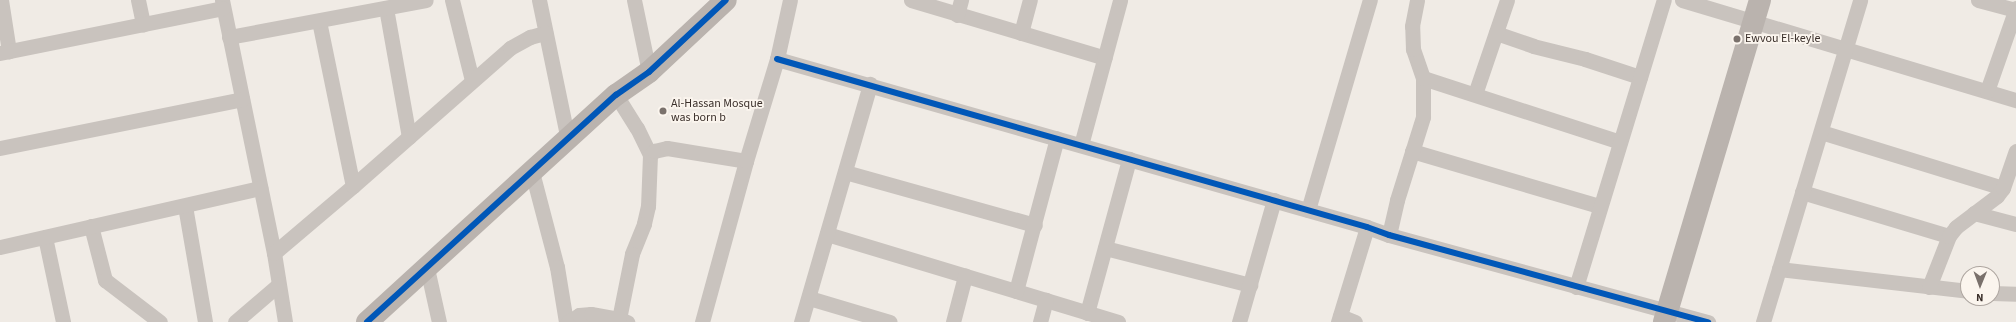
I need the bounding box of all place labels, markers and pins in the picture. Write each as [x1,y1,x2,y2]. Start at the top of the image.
place label: Ewvou El-keyle [1745,32,1820,46]
marker: Ewvou El-keyle [1732,34,1742,44]
place label: Al-Hassan Mosque was born b [671,97,763,125]
marker: Al-Hassan Mosque was born b [658,106,668,116]

